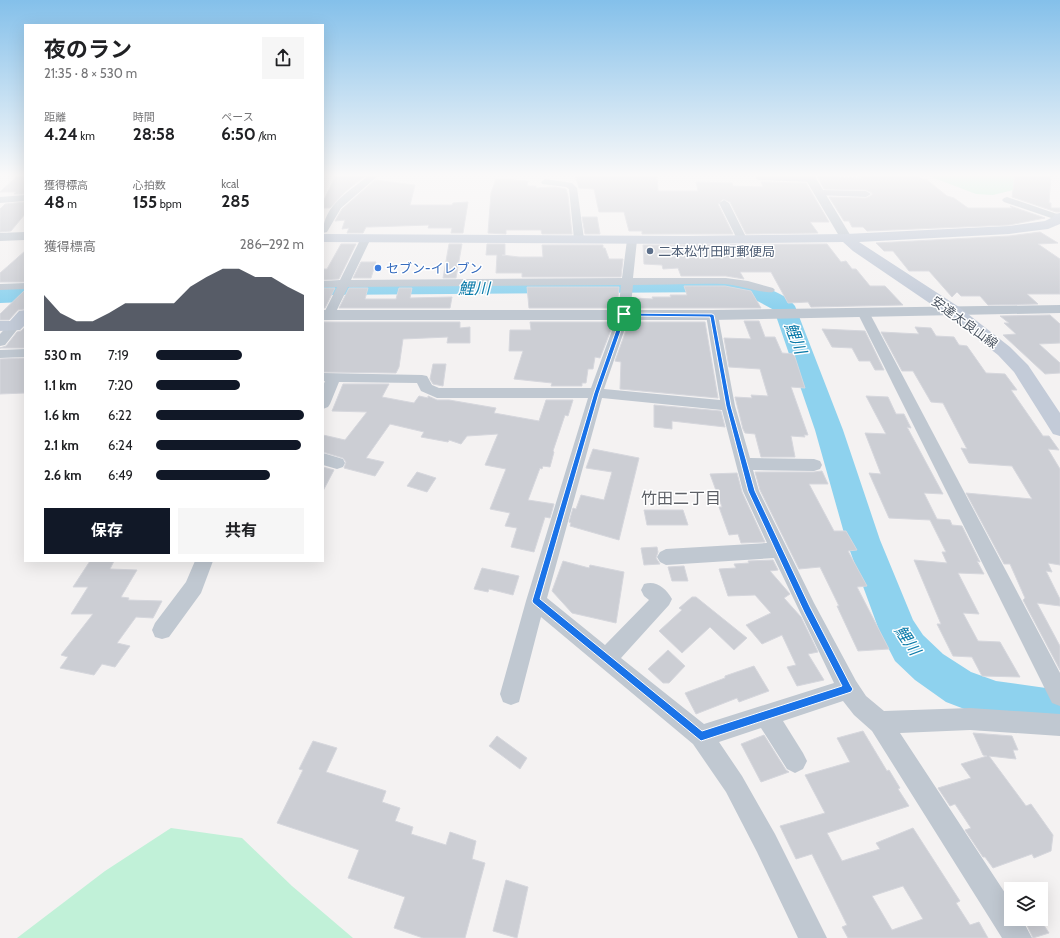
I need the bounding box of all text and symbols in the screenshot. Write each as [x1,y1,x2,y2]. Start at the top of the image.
text: 夜のラン [44,36,132,63]
button: share [262,37,304,79]
text: 21:35 · 8 × 530 m [44,65,137,81]
text: 距離 [44,110,66,124]
text: 時間 [133,110,155,124]
text: ペース [221,110,254,124]
text: 4.24 [44,124,78,144]
text: 28:58 [133,124,175,144]
text: 6:50 [221,124,256,144]
text: km [78,129,95,143]
text: /km [256,129,276,143]
text: kcal [221,177,239,191]
text: 獲得標高 [44,178,88,192]
text: 心拍数 [133,178,166,192]
text: 285 [221,191,250,211]
text: 48 [44,192,65,212]
text: 155 [133,192,157,212]
text: m [65,197,77,211]
text: bpm [157,197,182,211]
text: 286–292 m [240,236,304,252]
text: 獲得標高 [44,238,96,254]
place label: 二本松竹田町郵便局 [658,243,775,259]
marker: 二本松竹田町郵便局 [645,246,655,256]
place label: セブン-イレブン [386,260,483,276]
marker: セブン-イレブン [373,263,383,273]
water label: 鯉川 [458,279,492,298]
street label: 安達太良山線 [929,293,1001,351]
pin [607,297,641,331]
icon: arrive [613,303,635,325]
water label: 鯉川 [781,320,811,358]
text: 530 m [44,347,81,363]
text: 7:19 [108,347,129,363]
text: 1.1 km [44,377,77,393]
text: 7:20 [108,377,133,393]
text: 1.6 km [44,407,80,423]
text: 6:22 [108,407,132,423]
text: 2.1 km [44,437,79,453]
text: 6:24 [108,437,132,453]
text: 2.6 km [44,467,82,483]
text: 6:49 [108,467,133,483]
district label: 竹田二丁目 [641,489,721,508]
button: 保存 [44,508,170,554]
button: 共有 [178,508,304,554]
water label: 鯉川 [891,622,926,661]
map controls [1004,882,1048,926]
button: layers [1004,882,1048,926]

